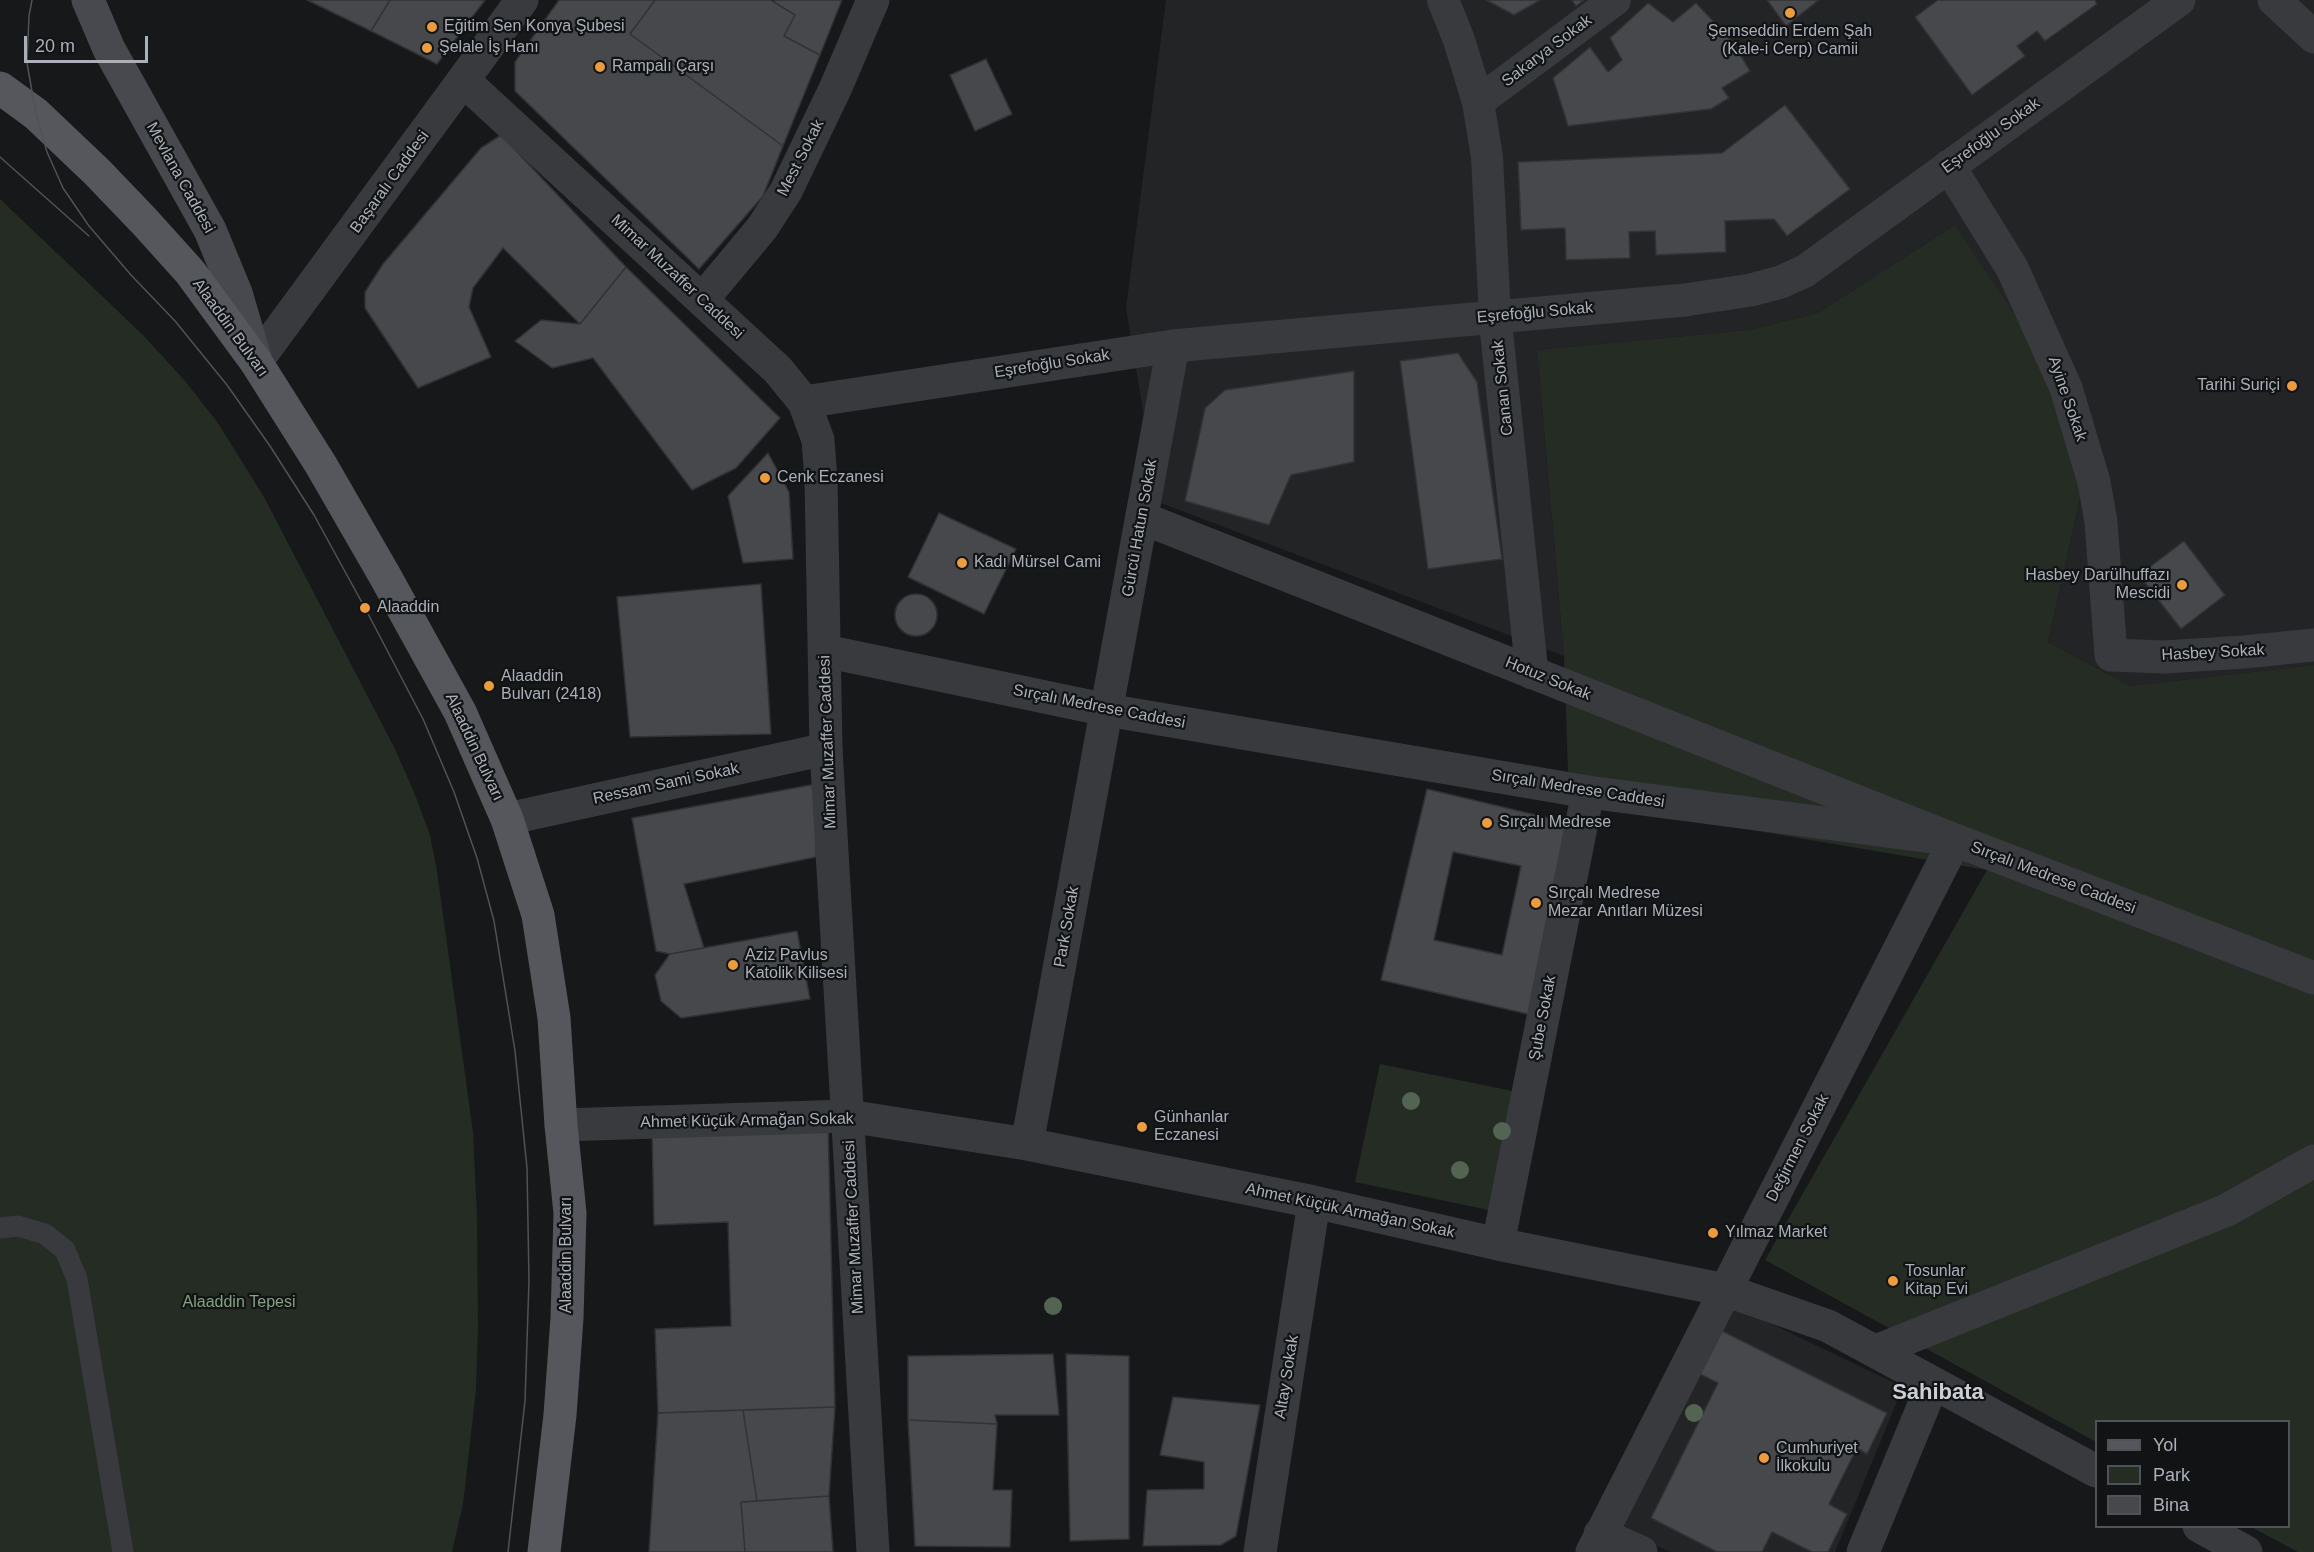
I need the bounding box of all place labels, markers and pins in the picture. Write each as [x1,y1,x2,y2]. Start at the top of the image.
marker: Şemseddin Erdem Şah (Kale-i Cerp) Camii [1783,6,1797,20]
place label: Eğitim Sen Konya Şubesi [444,17,625,37]
marker: Eğitim Sen Konya Şubesi [425,20,439,34]
place label: Şemseddin Erdem Şah (Kale-i Cerp) Camii [1708,22,1872,60]
place label: Şelale İş Hanı [439,38,539,58]
marker: Şelale İş Hanı [420,41,434,55]
place label: Rampalı Çarşı [612,57,714,77]
marker: Rampalı Çarşı [593,60,607,74]
place label: Tarihi Suriçi [2197,376,2280,396]
marker: Tarihi Suriçi [2285,379,2299,393]
place label: Cenk Eczanesi [777,468,884,488]
marker: Cenk Eczanesi [758,471,772,485]
place label: Kadı Mürsel Cami [974,553,1101,573]
marker: Kadı Mürsel Cami [955,556,969,570]
place label: Hasbey Darülhuffazı Mescidi [2025,566,2170,604]
marker: Hasbey Darülhuffazı Mescidi [2175,578,2189,592]
place label: Alaaddin [377,598,439,618]
marker: Alaaddin [358,601,372,615]
place label: Alaaddin Bulvarı (2418) [501,667,601,705]
marker: Alaaddin Bulvarı (2418) [482,679,496,693]
place label: Sırçalı Medrese [1499,813,1611,833]
marker: Sırçalı Medrese [1480,816,1494,830]
place label: Sırçalı Medrese Mezar Anıtları Müzesi [1548,884,1703,922]
marker: Sırçalı Medrese Mezar Anıtları Müzesi [1529,896,1543,910]
place label: Aziz Pavlus Katolik Kilisesi [745,946,847,984]
marker: Aziz Pavlus Katolik Kilisesi [726,958,740,972]
place label: Günhanlar Eczanesi [1154,1108,1229,1146]
marker: Günhanlar Eczanesi [1135,1120,1149,1134]
place label: Yılmaz Market [1725,1223,1827,1243]
marker: Yılmaz Market [1706,1226,1720,1240]
place label: Tosunlar Kitap Evi [1905,1262,1968,1300]
marker: Tosunlar Kitap Evi [1886,1274,1900,1288]
place label: Cumhuriyet İlkokulu [1776,1439,1858,1477]
marker: Cumhuriyet İlkokulu [1757,1451,1771,1465]

